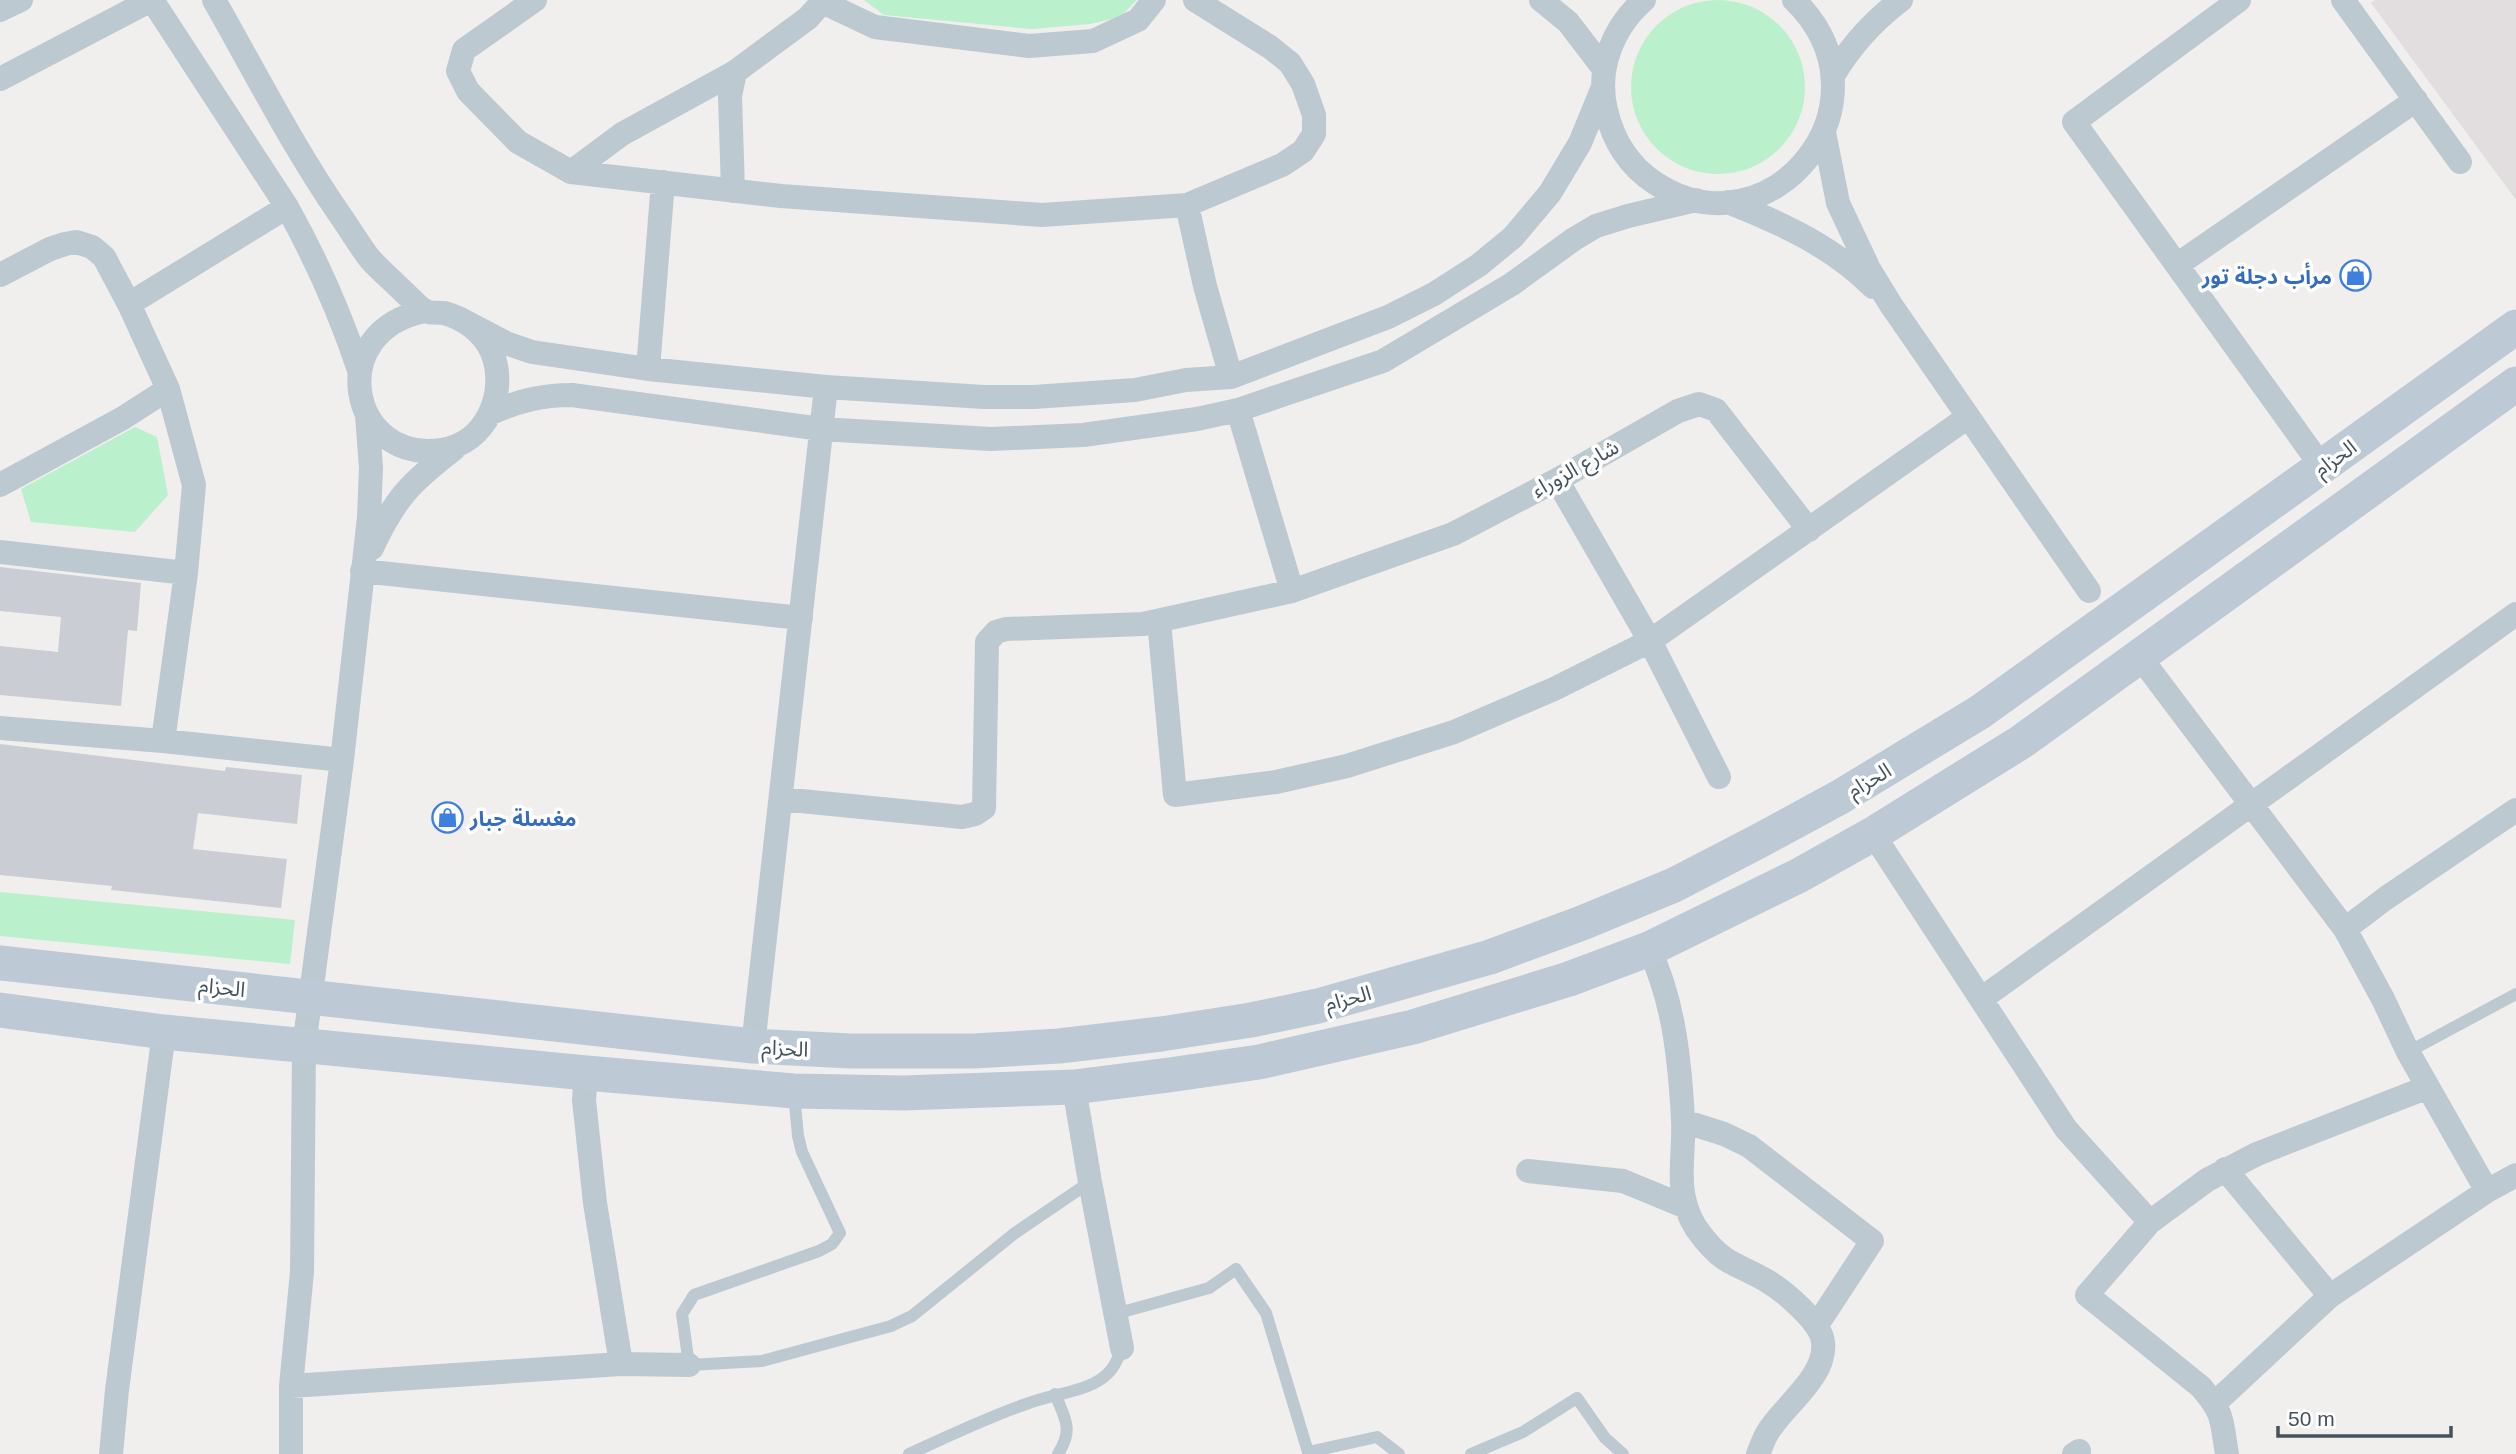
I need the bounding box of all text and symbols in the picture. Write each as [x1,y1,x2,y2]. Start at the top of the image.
shop icon: مرأب دجلة تور [2338,259,2372,293]
place label: مرأب دجلة تور [2201,262,2332,289]
street label: شارع الزوراء [1528,435,1624,505]
street label: الحزام [2309,435,2364,485]
street label: الحزام [1843,758,1898,806]
shop icon: مغسلة جبار [430,801,464,835]
place label: مغسلة جبار [469,807,577,831]
street label: الحزام [197,973,246,1006]
street label: الحزام [1322,981,1375,1020]
street label: الحزام [761,1035,809,1066]
scale bar [2278,1394,2451,1438]
text: 50 m [2288,1407,2335,1430]

